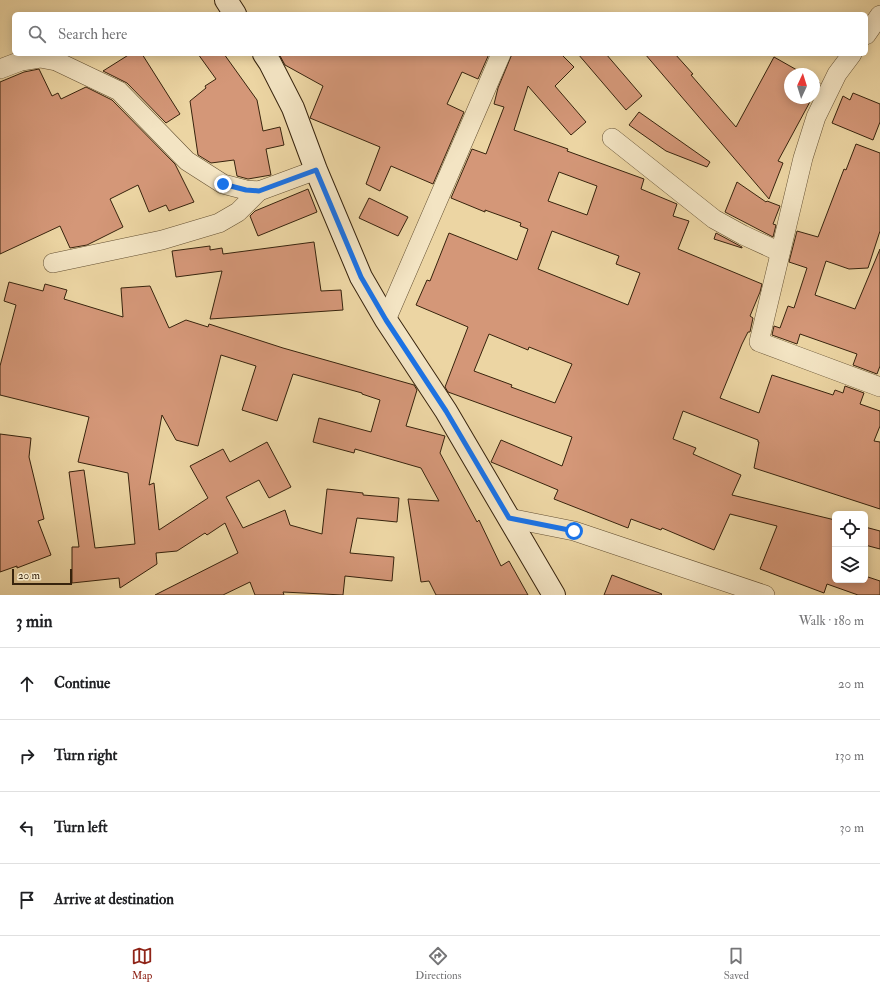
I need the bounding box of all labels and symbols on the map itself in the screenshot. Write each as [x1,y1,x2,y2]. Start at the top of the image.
north arrow [784,68,820,104]
route end [214,175,232,193]
route start [565,522,583,540]
scale bar [12,567,72,586]

